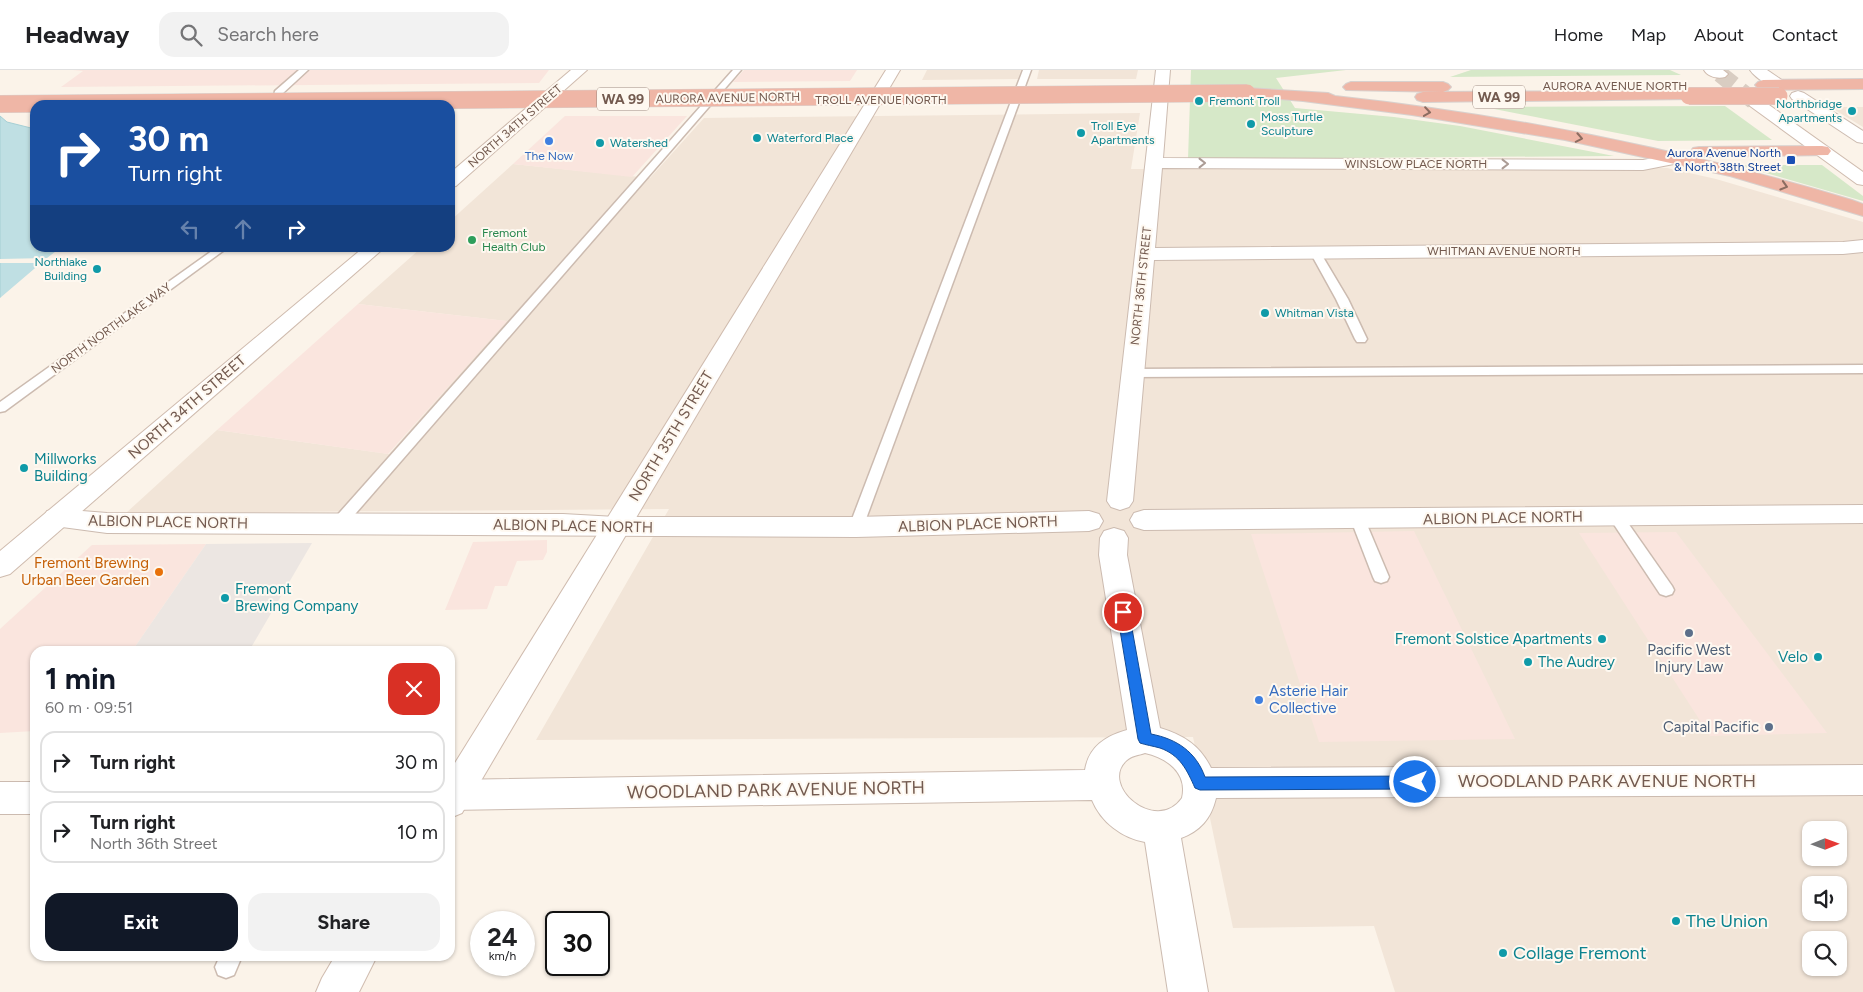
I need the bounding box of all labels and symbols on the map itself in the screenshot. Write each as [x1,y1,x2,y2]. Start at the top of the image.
street label: AURORA AVENUE NORTH [1543,79,1687,93]
street label: NORTH 34TH STREET [465,81,565,171]
road number: WA 99 [1473,86,1525,108]
road number: WA 99 [597,88,649,110]
street label: AURORA AVENUE NORTH [656,90,800,106]
street label: TROLL AVENUE NORTH [815,93,947,107]
place label: Fremont Troll [1209,94,1280,108]
marker: Fremont Troll [1193,95,1205,107]
place label: Northbridge Apartments [1776,97,1842,125]
marker: Northbridge Apartments [1846,105,1858,117]
one-way arrow [1423,106,1431,117]
place label: Moss Turtle Sculpture [1261,110,1323,138]
marker: Moss Turtle Sculpture [1245,118,1257,130]
place label: Troll Eye Apartments [1091,119,1155,147]
marker: Troll Eye Apartments [1075,127,1087,139]
place label: Waterford Place [767,131,854,145]
marker: Waterford Place [751,132,763,144]
one-way arrow [1574,132,1583,143]
marker: The Now [543,135,555,147]
place label: Watershed [610,136,668,150]
marker: Watershed [594,137,606,149]
place label: Aurora Avenue North & North 38th Street [1667,146,1781,174]
place label: The Now [525,149,574,163]
marker: Aurora Avenue North & North 38th Street [1785,154,1797,166]
street label: WINSLOW PLACE NORTH [1345,157,1487,171]
one-way arrow [1198,158,1206,168]
one-way arrow [1501,159,1509,169]
one-way arrow [1780,180,1788,190]
place label: Fremont Health Club [482,226,546,254]
street label: NORTH 36TH STREET [1128,226,1154,346]
marker: Fremont Health Club [466,234,478,246]
street label: WHITMAN AVENUE NORTH [1427,244,1581,258]
place label: Northlake Building [34,255,87,283]
marker: Northlake Building [91,263,103,275]
street label: NORTH NORTHLAKE WAY [48,279,174,376]
place label: Whitman Vista [1275,306,1354,320]
marker: Whitman Vista [1259,307,1271,319]
street label: NORTH 34TH STREET [125,351,250,463]
street label: NORTH 35TH STREET [625,367,717,504]
place label: Millworks Building [34,450,96,485]
marker: Millworks Building [18,462,30,474]
street label: ALBION PLACE NORTH [1423,508,1583,528]
street label: ALBION PLACE NORTH [88,512,248,532]
street label: ALBION PLACE NORTH [898,512,1058,536]
street label: ALBION PLACE NORTH [493,516,653,536]
place label: Fremont Brewing Urban Beer Garden [21,554,149,589]
marker: Fremont Brewing Urban Beer Garden [153,566,165,578]
place label: Fremont Brewing Company [235,580,358,615]
pin [1102,591,1144,633]
marker: Fremont Brewing Company [219,592,231,604]
marker: Pacific West Injury Law [1683,627,1695,639]
place label: Fremont Solstice Apartments [1395,630,1592,648]
marker: Fremont Solstice Apartments [1596,633,1608,645]
place label: Pacific West Injury Law [1647,641,1731,676]
place label: Velo [1778,648,1808,666]
marker: Velo [1812,651,1824,663]
place label: The Audrey [1538,653,1615,671]
marker: The Audrey [1522,656,1534,668]
place label: Asterie Hair Collective [1269,682,1348,717]
marker: Asterie Hair Collective [1253,694,1265,706]
place label: Capital Pacific [1663,718,1759,736]
marker: Capital Pacific [1763,721,1775,733]
position arrow [1388,755,1440,807]
street label: WOODLAND PARK AVENUE NORTH [1458,770,1756,792]
street label: WOODLAND PARK AVENUE NORTH [627,776,925,804]
north arrow [1802,821,1848,866]
place label: The Union [1686,910,1768,932]
speed limit sign: 30 [545,911,610,976]
marker: The Union [1670,915,1682,927]
place label: Collage Fremont [1513,942,1647,964]
marker: Collage Fremont [1497,947,1509,959]

